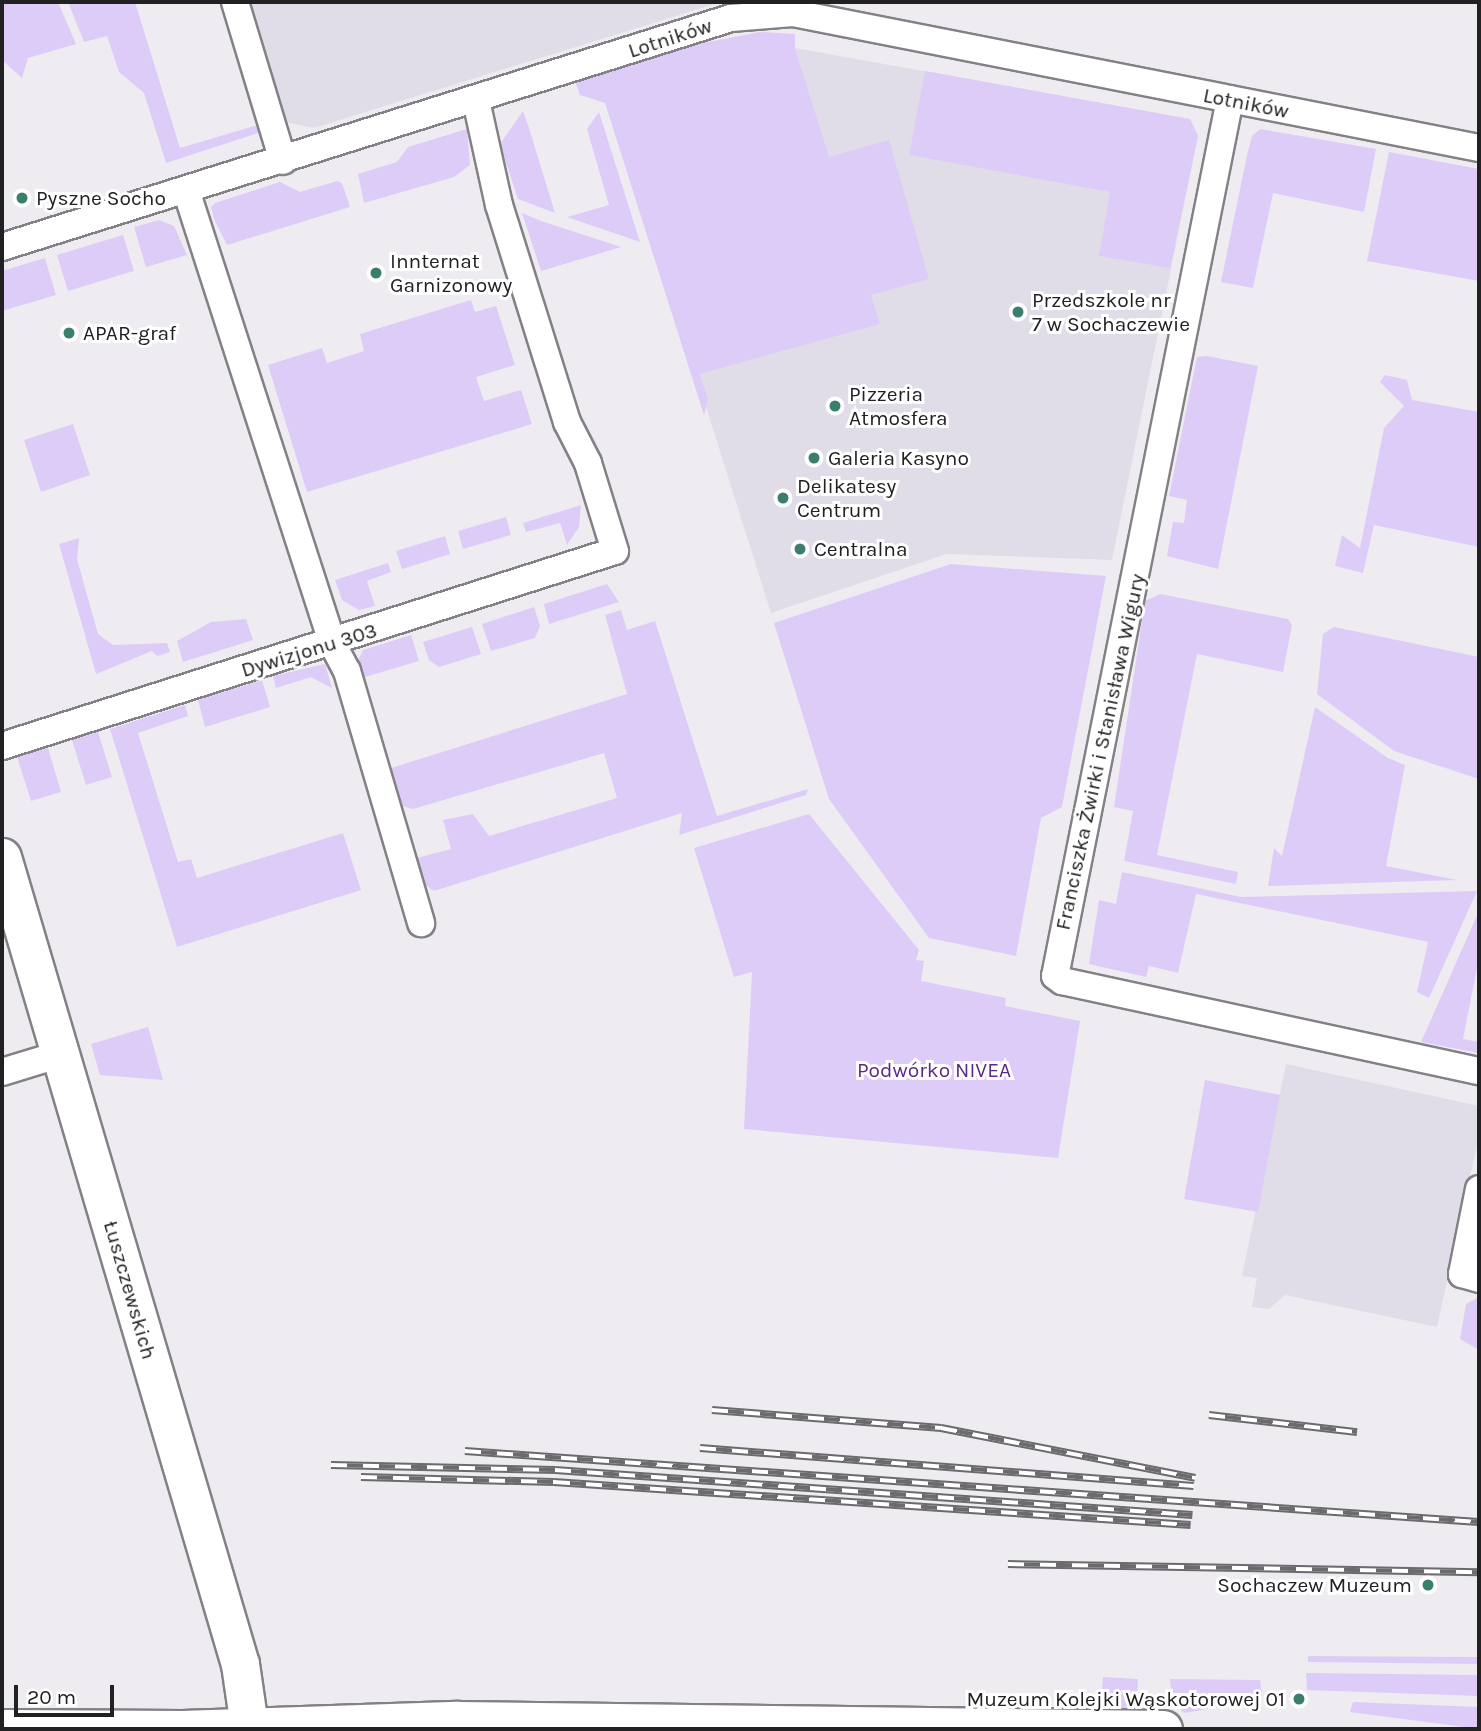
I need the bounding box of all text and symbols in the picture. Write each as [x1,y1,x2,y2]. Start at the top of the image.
street label: Lotników [625,13,715,63]
street label: Lotników [1201,82,1291,124]
place label: Pyszne Socho [36,185,166,211]
marker: Pyszne Socho [14,190,30,206]
place label: Innternat Garnizonowy [390,248,512,298]
marker: Innternat Garnizonowy [368,265,384,281]
place label: Przedszkole nr 7 w Sochaczewie [1032,287,1190,337]
marker: Przedszkole nr 7 w Sochaczewie [1010,304,1026,320]
place label: APAR-graf [83,320,176,346]
marker: APAR-graf [61,325,77,341]
place label: Pizzeria Atmosfera [849,381,948,431]
marker: Pizzeria Atmosfera [827,398,843,414]
place label: Galeria Kasyno [828,445,969,471]
marker: Galeria Kasyno [806,450,822,466]
place label: Delikatesy Centrum [797,473,896,523]
marker: Delikatesy Centrum [775,490,791,506]
place label: Centralna [814,536,907,562]
marker: Centralna [792,541,808,557]
street label: Franciszka Żwirki i Stanisława Wigury [1050,572,1150,932]
street label: Dywizjonu 303 [238,617,380,683]
park label: Podwórko NIVEA [857,1057,1011,1083]
street label: Łuszczewskich [98,1218,162,1362]
place label: Sochaczew Muzeum [1217,1572,1412,1598]
marker: Sochaczew Muzeum [1418,1575,1438,1595]
scale bar [18,1672,117,1716]
text: 20 m [27,1685,76,1709]
place label: Muzeum Kolejki Wąskotorowej 01 [966,1686,1285,1712]
marker: Muzeum Kolejki Wąskotorowej 01 [1291,1691,1307,1707]

